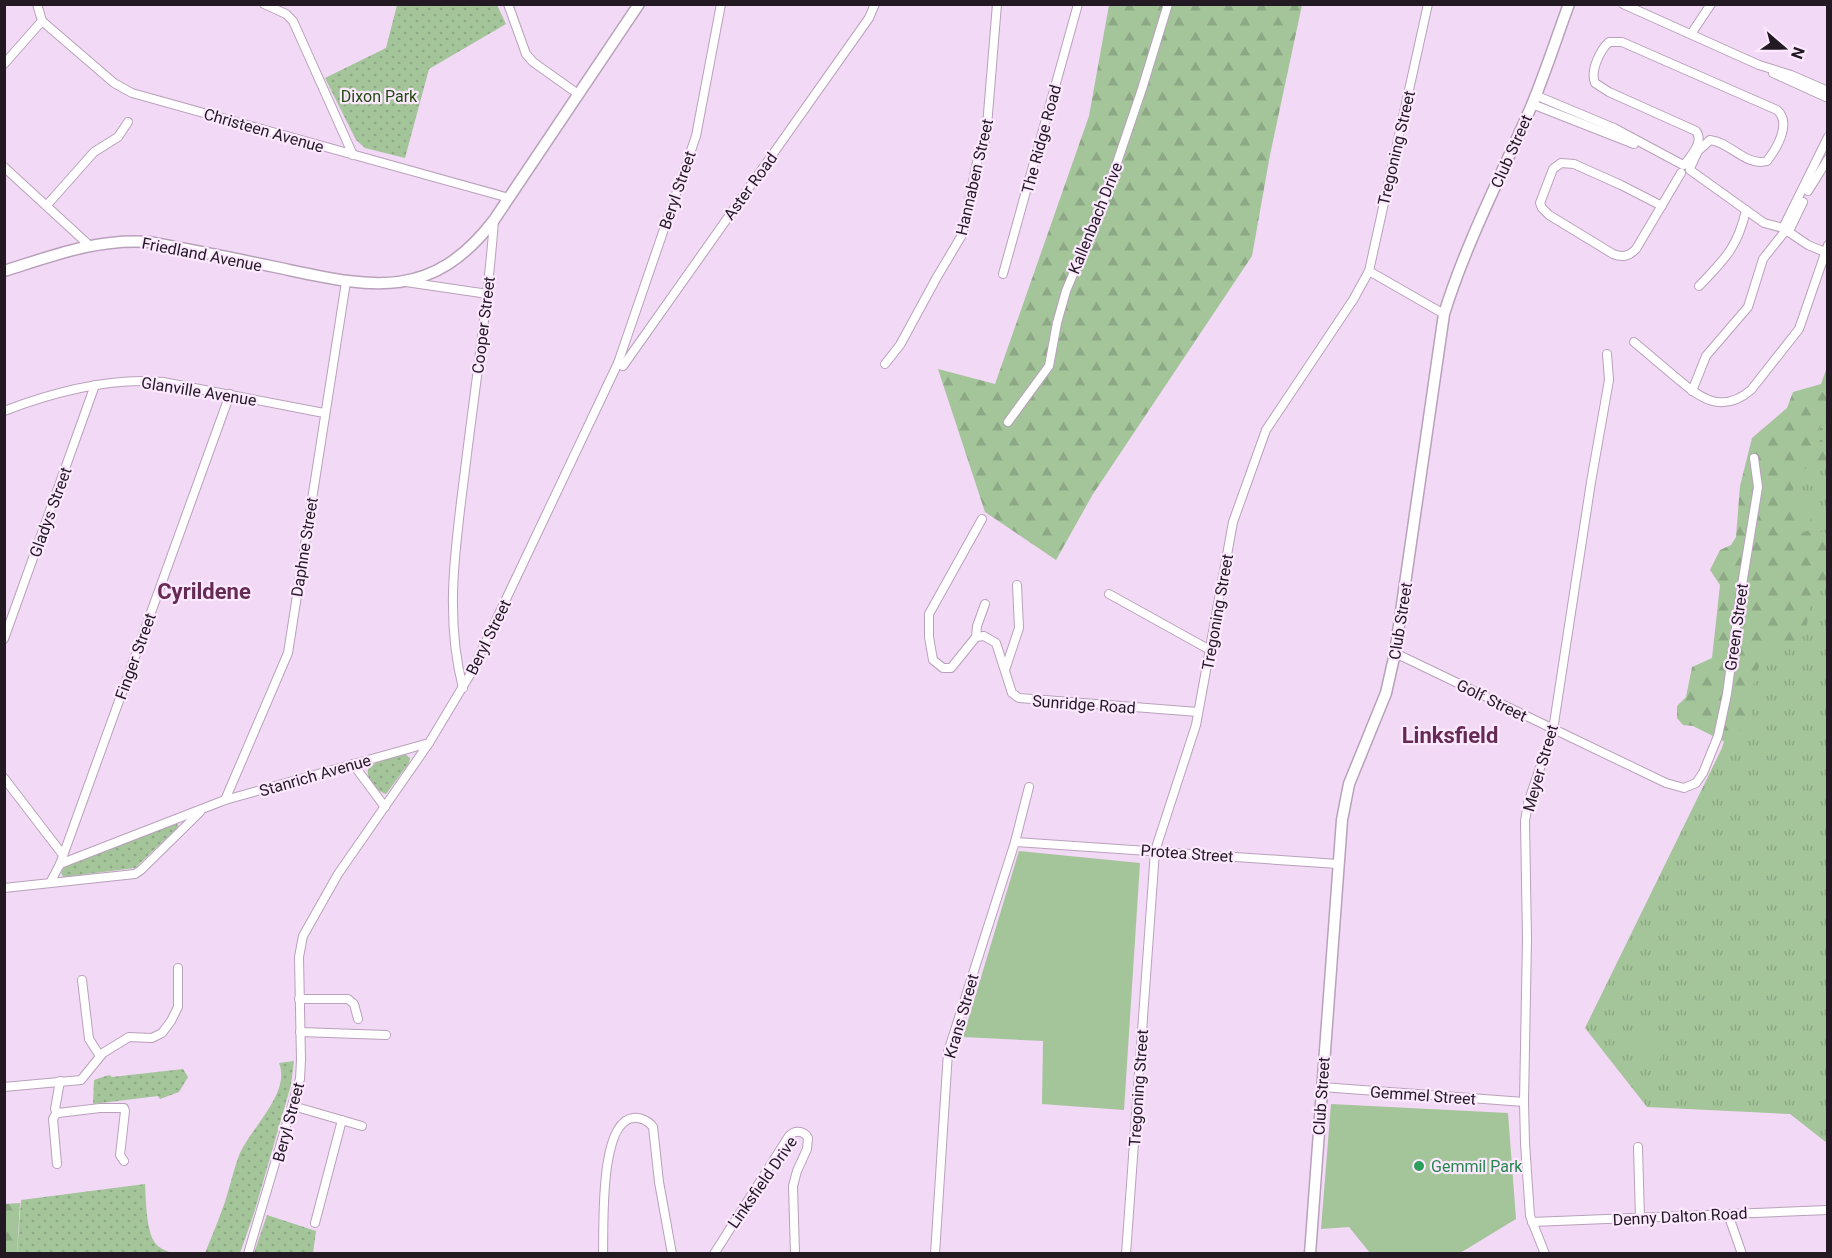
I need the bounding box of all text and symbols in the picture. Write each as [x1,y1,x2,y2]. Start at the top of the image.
north arrow [1754,18,1814,78]
text: N [1787,44,1808,62]
street label: The Ridge Road [1018,83,1065,196]
park label: Dixon Park [341,87,418,106]
street label: Tregoning Street [1374,89,1419,208]
street label: Christeen Avenue [202,104,326,157]
street label: Club Street [1487,112,1536,191]
street label: Hannaben Street [952,117,997,237]
street label: Beryl Street [655,148,700,232]
street label: Aster Road [720,149,781,224]
street label: Kallenbach Drive [1064,160,1126,277]
street label: Friedland Avenue [140,234,264,275]
street label: Cooper Street [468,275,499,375]
street label: Glanville Avenue [140,373,258,410]
street label: Gladys Street [25,465,76,560]
street label: Daphne Street [287,496,322,598]
street label: Tregoning Street [1198,553,1237,672]
district label: Cyrildene [157,579,251,604]
street label: Club Street [1385,581,1416,661]
street label: Green Street [1721,582,1752,672]
street label: Beryl Street [462,596,515,678]
street label: Finger Street [111,610,160,702]
street label: Golf Street [1454,675,1530,726]
street label: Sunridge Road [1032,691,1136,718]
street label: Meyer Street [1519,722,1562,814]
district label: Linksfield [1402,723,1498,748]
street label: Stanrich Avenue [257,750,373,800]
street label: Protea Street [1140,841,1234,866]
street label: Krans Street [940,972,983,1061]
street label: Tregoning Street [1125,1029,1152,1147]
street label: Club Street [1309,1056,1334,1136]
street label: Beryl Street [269,1080,308,1164]
street label: Gemmel Street [1369,1082,1476,1109]
street label: Linksfield Drive [724,1133,801,1232]
place label: Gemmil Park [1431,1157,1523,1176]
marker: Gemmil Park [1412,1159,1426,1173]
street label: Denny Dalton Road [1612,1203,1748,1230]

